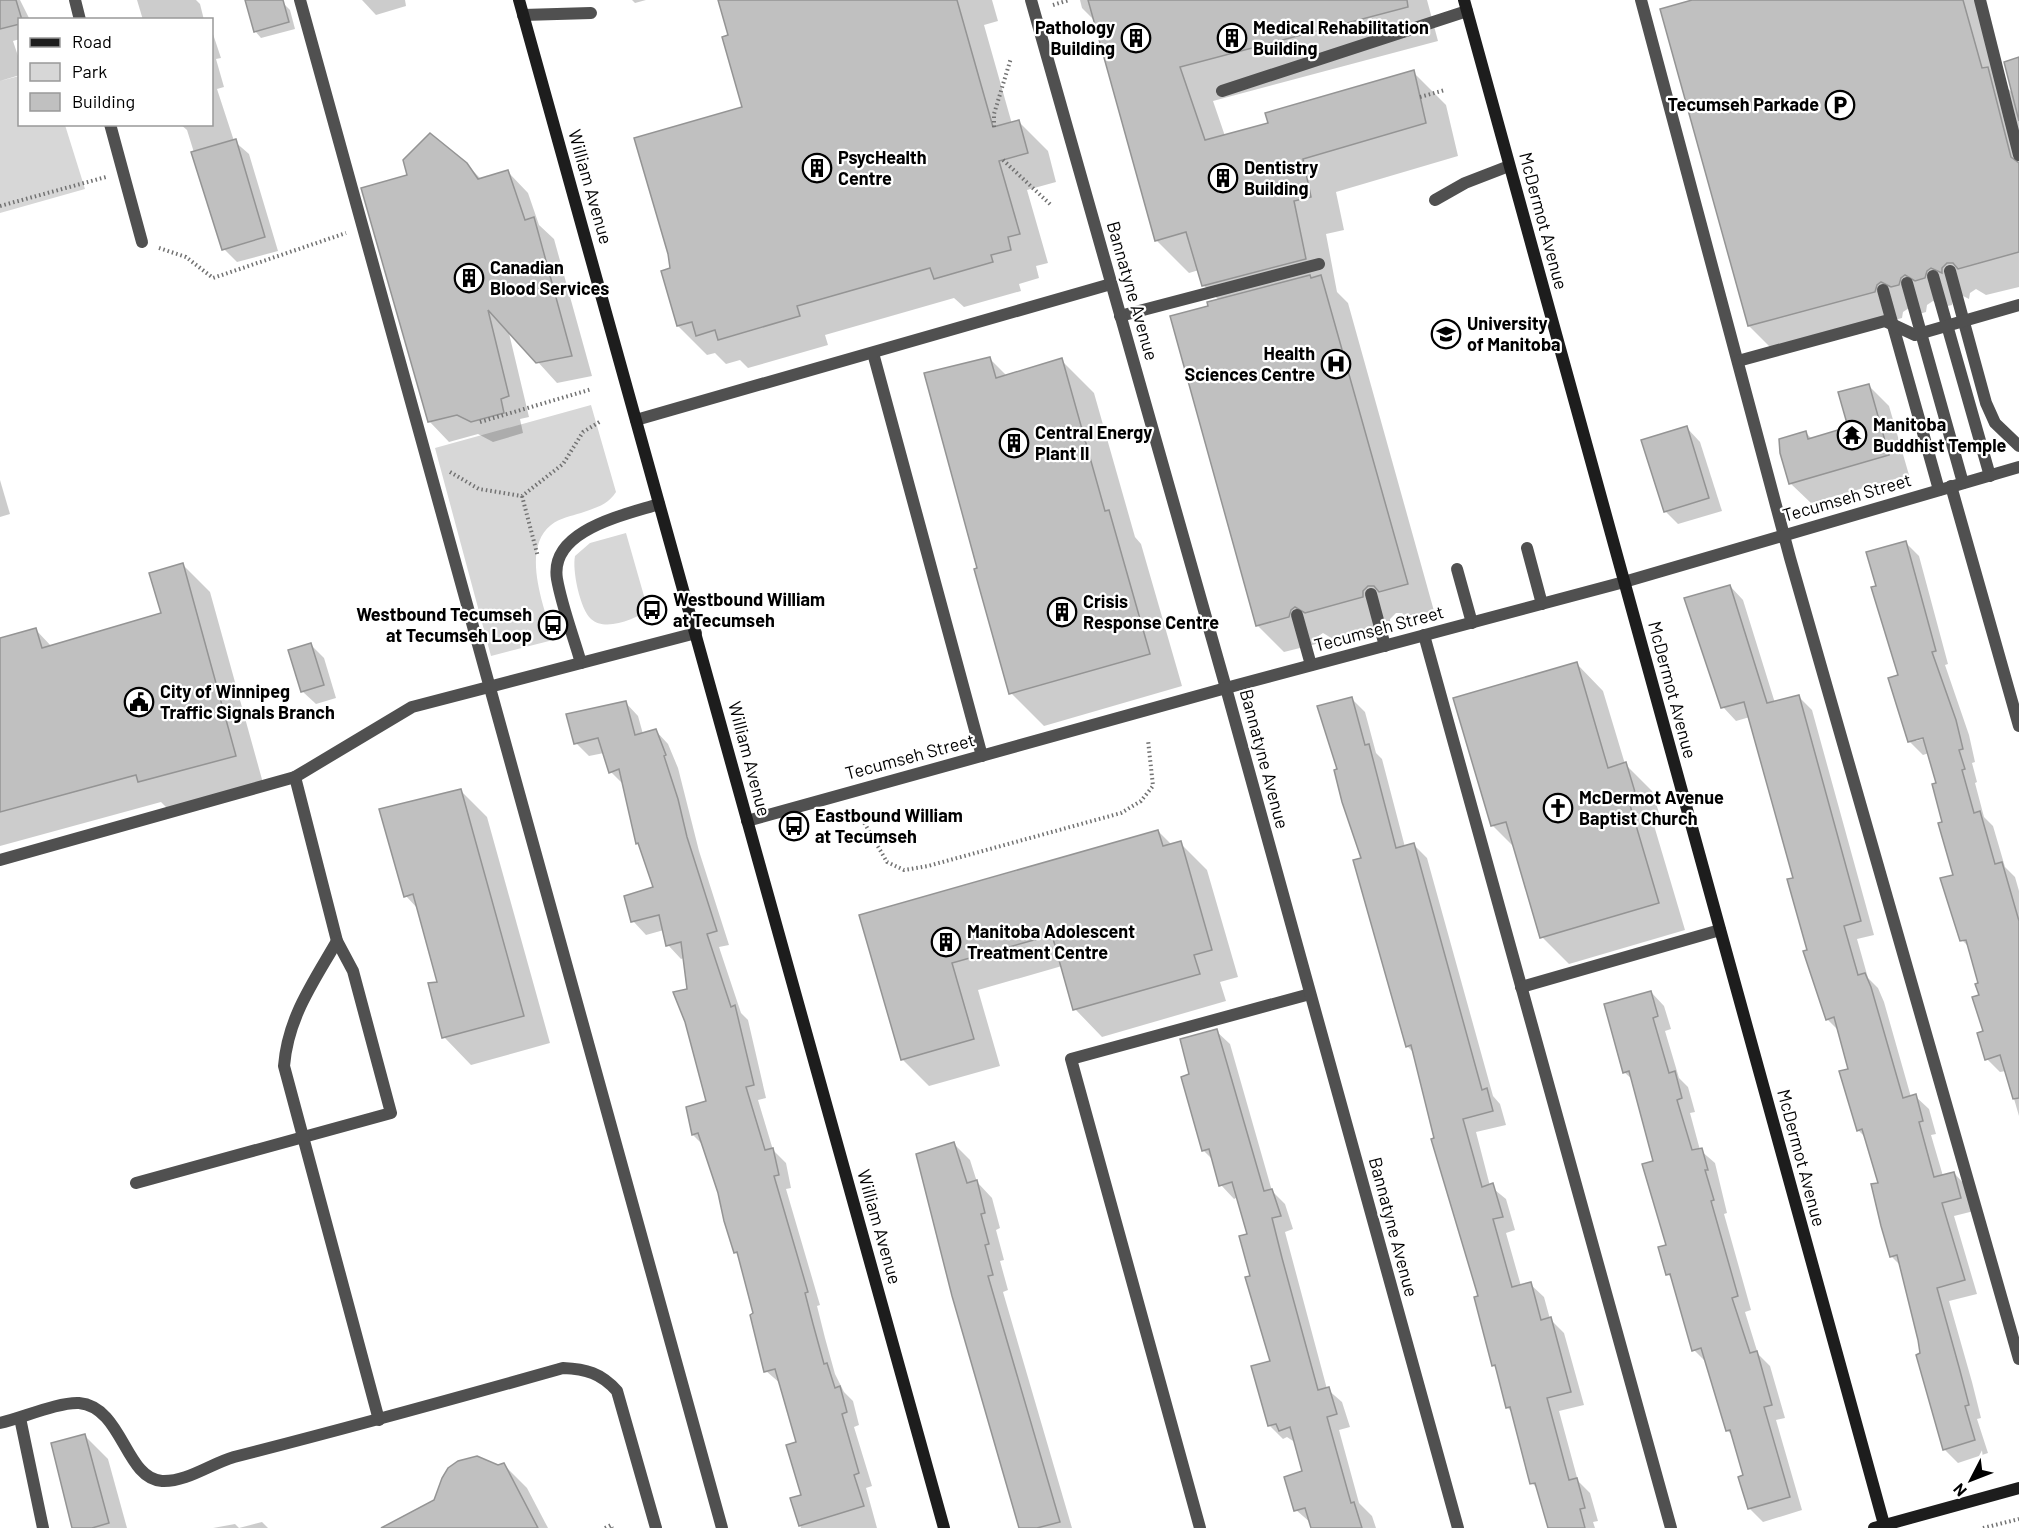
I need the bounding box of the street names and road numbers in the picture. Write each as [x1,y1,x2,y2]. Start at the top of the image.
street label: William Avenue [564,127,618,247]
street label: McDermot Avenue [1515,150,1573,292]
street label: Bannatyne Avenue [1103,219,1163,363]
street label: Tecumseh Street [1780,468,1914,526]
street label: Tecumseh Street [1312,600,1446,656]
street label: McDermot Avenue [1644,619,1702,761]
street label: Bannatyne Avenue [1236,686,1294,831]
street label: William Avenue [724,699,776,819]
street label: Tecumseh Street [843,728,977,784]
street label: McDermot Avenue [1773,1087,1831,1229]
street label: Bannatyne Avenue [1365,1154,1423,1299]
street label: William Avenue [853,1167,907,1287]

